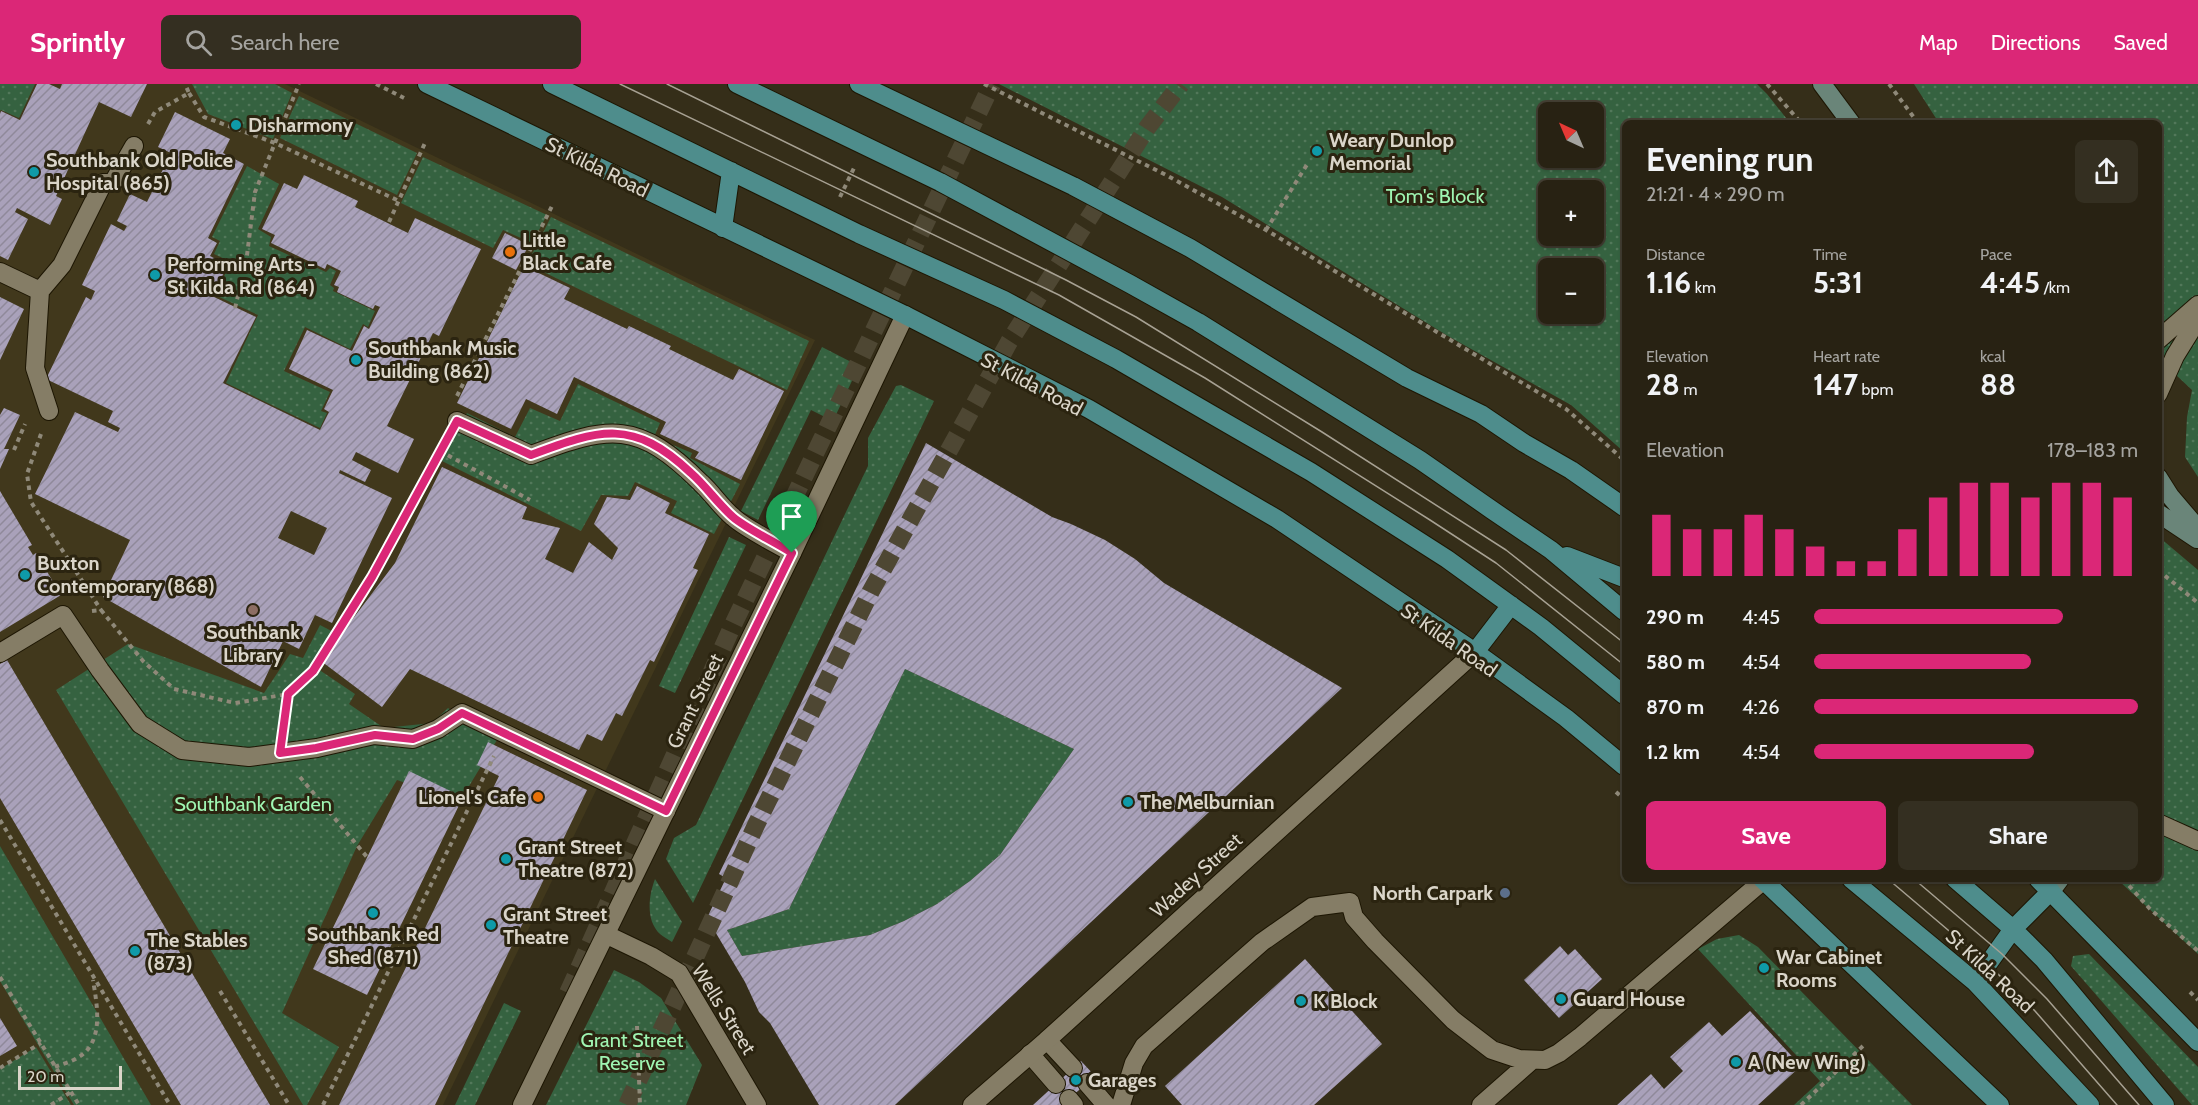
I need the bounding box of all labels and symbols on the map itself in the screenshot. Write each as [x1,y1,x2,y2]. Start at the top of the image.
north arrow [1538,102,1604,168]
place label: Disharmony [248,113,354,137]
marker: Disharmony [229,118,243,132]
place label: Weary Dunlop Memorial [1329,128,1454,175]
street label: St Kilda Road [541,132,653,202]
marker: Weary Dunlop Memorial [1310,144,1324,158]
place label: Southbank Old Police Hospital (865) [46,148,233,195]
marker: Southbank Old Police Hospital (865) [27,165,41,179]
park label: Tom's Block [1386,184,1484,208]
place label: Little Black Cafe [522,228,612,275]
marker: Little Black Cafe [503,245,517,259]
place label: Performing Arts - St Kilda Rd (864) [167,252,315,299]
marker: Performing Arts - St Kilda Rd (864) [148,268,162,282]
place label: Southbank Music Building (862) [368,336,516,383]
street label: St Kilda Road [977,347,1087,421]
marker: Southbank Music Building (862) [349,353,363,367]
pin [766,491,817,553]
place label: Buxton Contemporary (868) [37,551,215,598]
marker: Buxton Contemporary (868) [18,568,32,582]
street label: St Kilda Road [1396,598,1502,682]
marker: Southbank Library [246,603,260,617]
place label: Southbank Library [206,620,300,667]
street label: Grant Street [662,649,728,752]
place label: Lionel's Cafe [418,785,526,809]
marker: Lionel's Cafe [531,790,545,804]
place label: The Melburnian [1140,790,1275,814]
park label: Southbank Garden [174,792,332,816]
marker: The Melburnian [1121,795,1135,809]
street label: Wadey Street [1145,827,1247,922]
place label: Grant Street Theatre (872) [518,835,634,882]
marker: Grant Street Theatre (872) [499,852,513,866]
place label: North Carpark [1372,881,1493,905]
marker: North Carpark [1498,886,1512,900]
place label: Grant Street Theatre [503,902,607,949]
marker: Southbank Red Shed (871) [366,906,380,920]
marker: Grant Street Theatre [484,918,498,932]
place label: Southbank Red Shed (871) [307,922,439,969]
street label: St Kilda Road [1941,924,2039,1018]
place label: The Stables (873) [147,928,247,975]
marker: The Stables (873) [128,944,142,958]
place label: War Cabinet Rooms [1776,945,1882,992]
street label: Wells Street [687,959,761,1059]
marker: War Cabinet Rooms [1757,961,1771,975]
place label: Guard House [1573,987,1685,1011]
place label: K Block [1313,989,1378,1013]
marker: Guard House [1554,992,1568,1006]
marker: K Block [1294,994,1308,1008]
park label: Grant Street Reserve [581,1028,684,1075]
place label: A (New Wing) [1748,1050,1866,1074]
marker: A (New Wing) [1729,1055,1743,1069]
scale bar [18,1063,122,1090]
place label: Garages [1088,1068,1156,1092]
marker: Garages [1069,1073,1083,1087]

